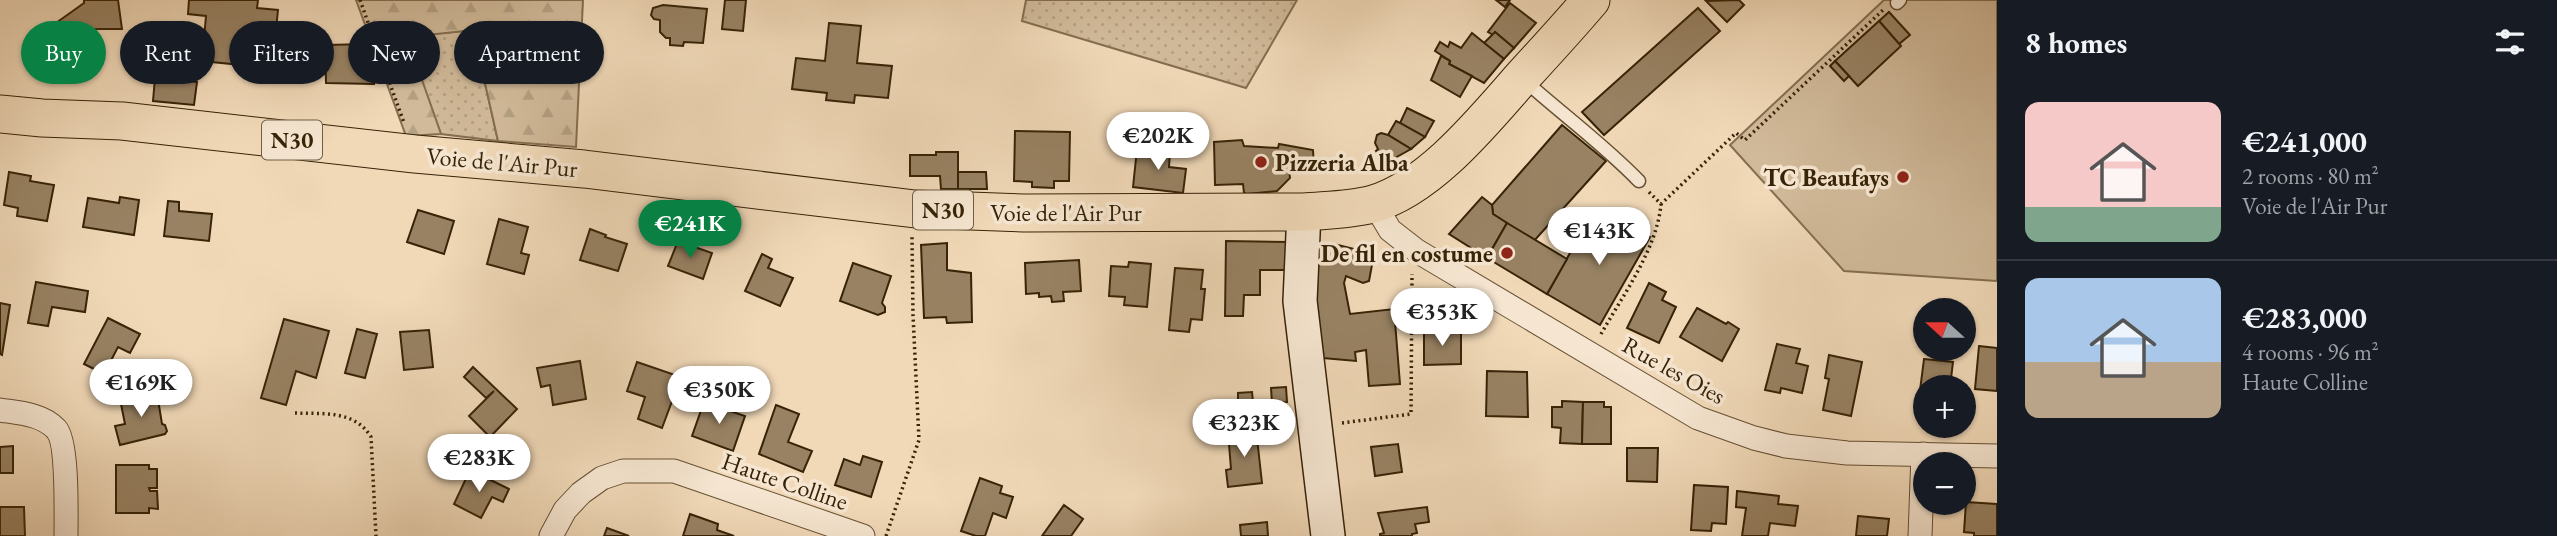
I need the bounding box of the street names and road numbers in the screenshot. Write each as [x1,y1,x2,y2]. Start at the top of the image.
road number: N30 [262,120,322,160]
street label: Voie de l'Air Pur [425,140,579,184]
road number: N30 [913,190,973,230]
street label: Voie de l'Air Pur [990,197,1142,228]
street label: Rue les Oies [1617,329,1731,411]
street label: Haute Colline [718,445,852,517]

